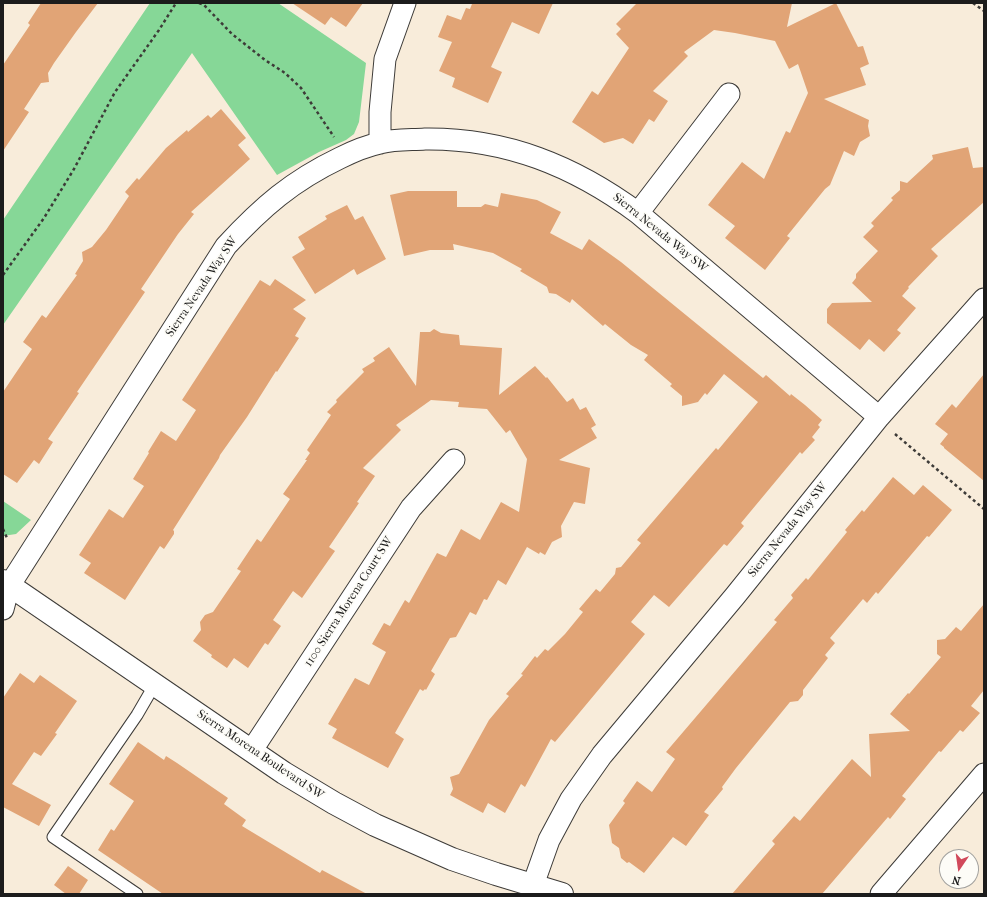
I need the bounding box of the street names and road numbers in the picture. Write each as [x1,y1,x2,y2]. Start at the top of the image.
street label: Sierra Nevada Way SW [610,190,710,276]
street label: Sierra Nevada Way SW [163,234,241,340]
street label: Sierra Nevada Way SW [745,480,831,580]
street label: 1100 Sierra Morena Court SW [302,534,396,670]
street label: Sierra Morena Boulevard SW [194,707,326,803]

